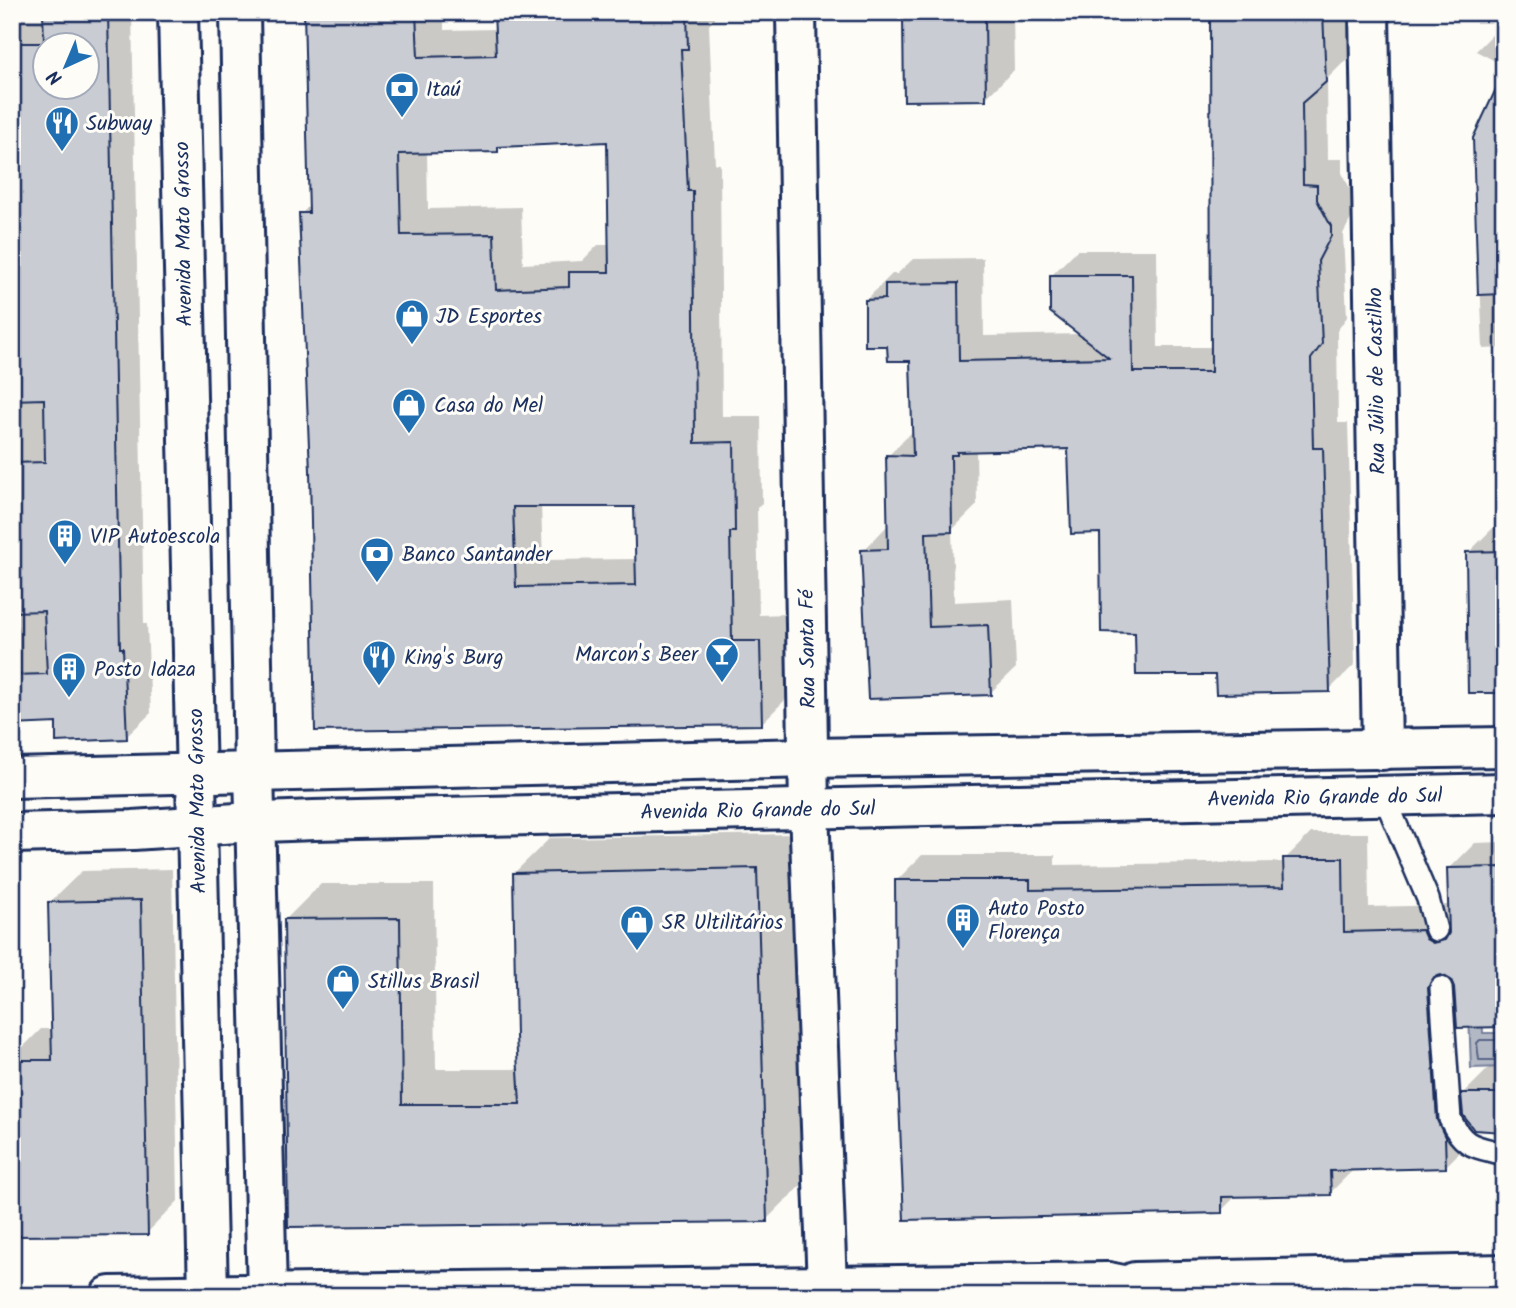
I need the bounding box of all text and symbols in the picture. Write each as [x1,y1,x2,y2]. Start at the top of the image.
north arrow [32,32,102,102]
text: N [41,62,70,92]
bank icon: Itaú [383,70,421,119]
place label: Itaú [426,74,461,107]
restaurant icon: Subway [43,104,81,153]
place label: Subway [86,108,152,141]
street label: Avenida Mato Grosso [166,141,203,327]
street label: Rua Júlio de Castilho [1359,287,1396,475]
shop icon: JD Esportes [393,297,431,346]
place label: JD Esportes [436,301,542,334]
shop icon: Casa do Mel [390,386,428,435]
place label: Casa do Mel [434,390,543,423]
building icon: VIP Autoescola [46,517,84,566]
place label: VIP Autoescola [90,521,220,554]
bank icon: Banco Santander [358,535,396,584]
place label: Banco Santander [402,539,553,572]
street label: Rua Santa Fé [791,588,826,709]
bar icon: Marcon's Beer [703,635,741,684]
restaurant icon: King's Burg [360,638,398,687]
place label: Marcon's Beer [575,639,699,672]
place label: King's Burg [404,642,503,675]
building icon: Posto Idaza [50,650,88,699]
place label: Posto Idaza [94,654,196,687]
street label: Avenida Mato Grosso [180,708,217,894]
street label: Avenida Rio Grande do Sul [1207,780,1443,817]
street label: Avenida Rio Grande do Sul [640,793,876,830]
place label: Auto Posto Florença [988,893,1084,950]
building icon: Auto Posto Florença [944,901,982,950]
shop icon: SR Ultilitários [618,903,656,952]
place label: SR Ultilitários [662,907,783,940]
shop icon: Stillus Brasil [324,962,362,1011]
place label: Stillus Brasil [368,966,479,999]

